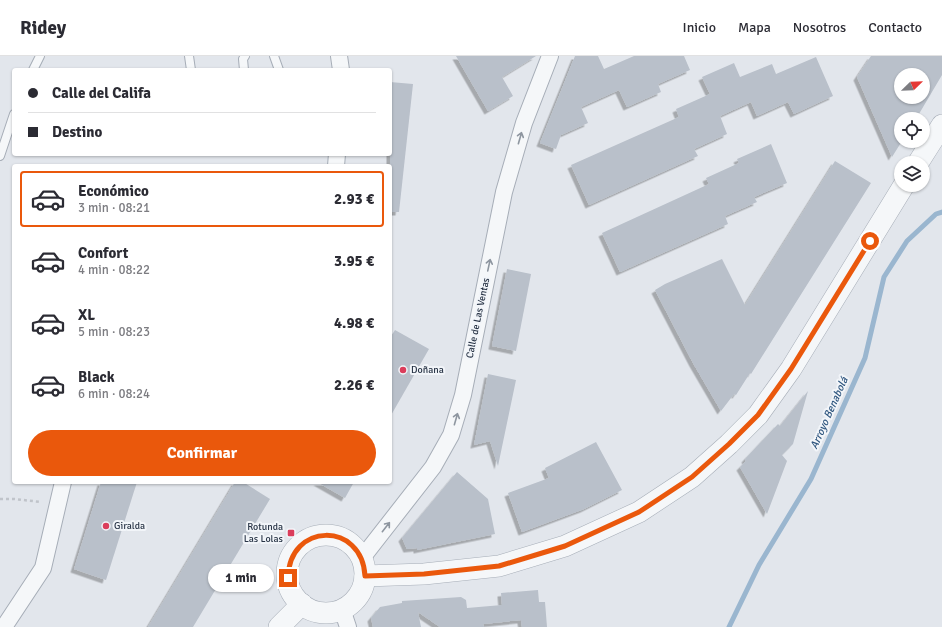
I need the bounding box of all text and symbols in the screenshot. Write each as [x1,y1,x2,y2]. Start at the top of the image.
text: Ridey [20,16,66,40]
text: Inicio [683,19,716,36]
text: Mapa [738,19,771,36]
text: Nosotros [793,19,846,36]
text: Contacto [868,19,922,36]
north arrow [894,68,930,104]
map controls [894,68,930,192]
text: Calle del Califa [52,84,151,102]
button: locate [894,112,930,148]
text: Destino [52,123,102,141]
one-way arrow [516,132,524,145]
button: layers [894,156,930,192]
icon: car [30,181,66,217]
text: Económico [78,182,149,200]
text: 2.93 € [334,190,374,208]
text: 3 min · 08:21 [78,200,150,216]
route start [861,232,879,250]
icon: car [30,243,66,279]
text: Confort [78,244,128,262]
text: 3.95 € [334,252,374,270]
one-way arrow [486,258,494,271]
text: 4 min · 08:22 [78,262,150,278]
street label: Calle de Las Ventas [464,276,493,359]
icon: car [30,305,66,341]
text: XL [78,306,95,324]
text: 4.98 € [334,314,374,332]
text: 5 min · 08:23 [78,324,150,340]
place label: Doñana [411,364,444,376]
marker: Doñana [398,365,408,375]
icon: car [30,367,66,403]
text: Black [78,368,115,386]
water label: Arroyo Benabolá [807,374,851,451]
text: 2.26 € [334,376,374,394]
text: 6 min · 08:24 [78,386,150,402]
one-way arrow [453,413,460,426]
button: Confirmar [28,430,376,476]
place label: Giralda [114,520,145,532]
marker: Giralda [101,521,111,531]
place label: Rotunda Las Lolas [244,521,284,545]
one-way arrow [382,522,390,533]
marker: Rotunda Las Lolas [286,528,296,538]
callout: 1 min [208,564,274,592]
route end [279,569,297,587]
text: 1 min [225,570,257,586]

